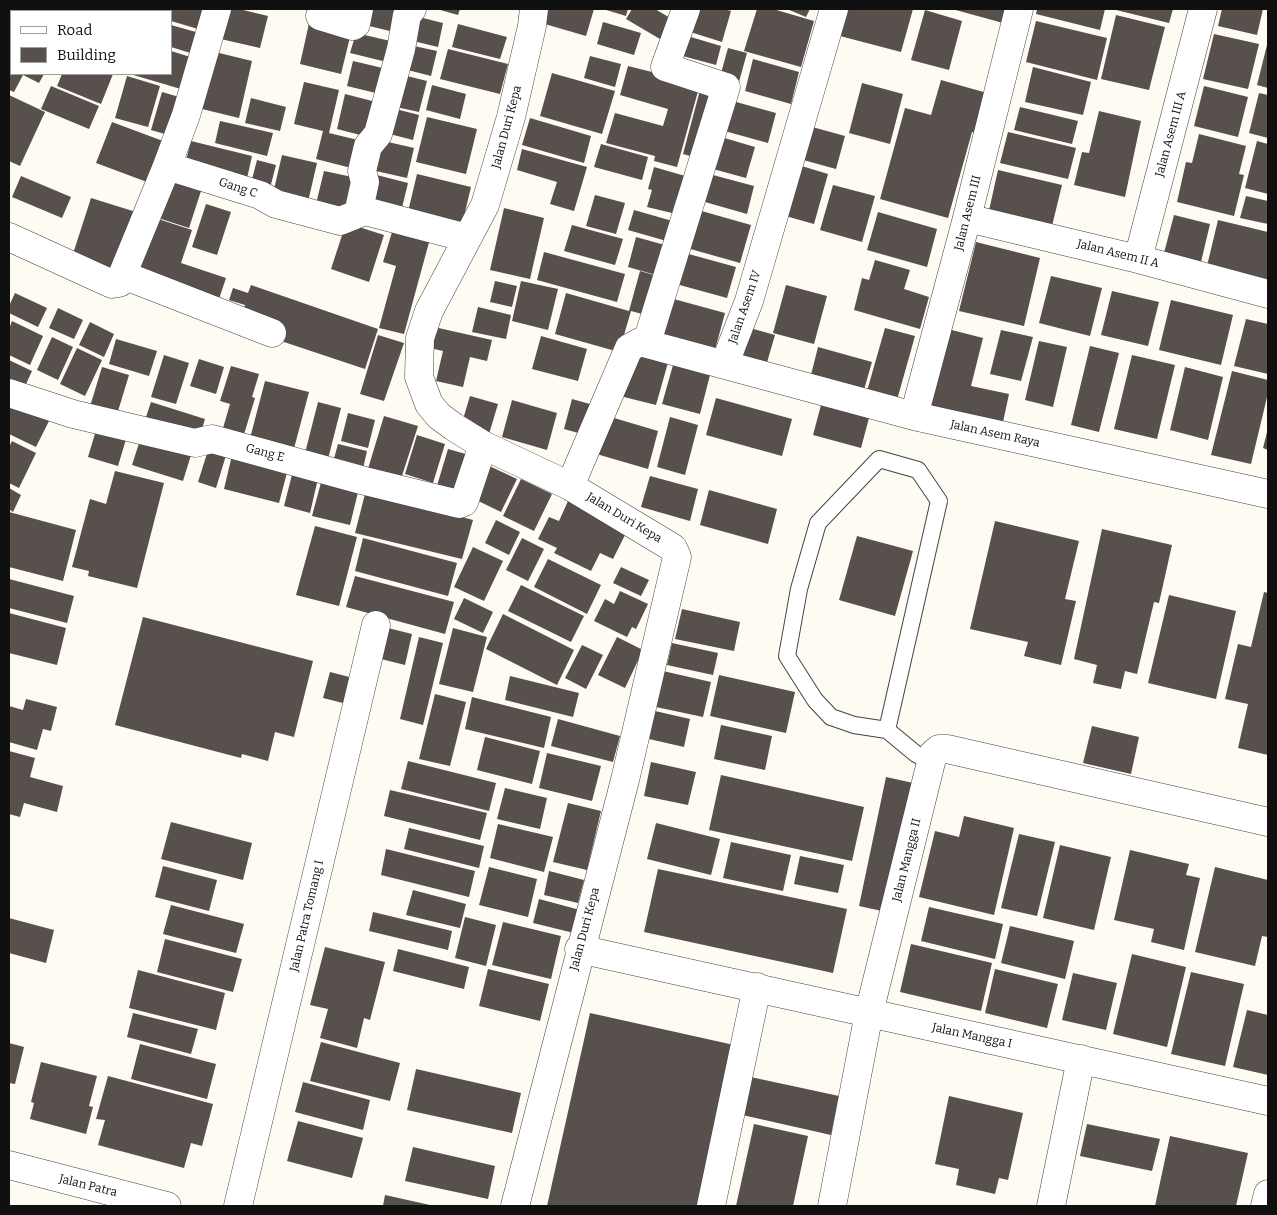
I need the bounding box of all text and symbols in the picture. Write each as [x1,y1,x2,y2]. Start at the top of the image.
legend [10,10,172,75]
text: Road [57,21,92,39]
text: Building [57,46,116,64]
street label: Jalan Duri Kepa [489,84,525,170]
street label: Jalan Asem III A [1153,90,1189,178]
street label: Jalan Asem III [952,174,984,252]
street label: Gang C [217,175,259,201]
street label: Jalan Asem II A [1076,237,1160,271]
street label: Jalan Asem IV [726,268,764,346]
street label: Jalan Asem Raya [949,417,1041,451]
street label: Gang E [244,441,286,465]
street label: Jalan Duri Kepa [584,490,664,546]
street label: Jalan Mangga II [890,817,924,903]
street label: Jalan Patra Tomang I [287,859,327,973]
street label: Jalan Duri Kepa [567,886,603,972]
street label: Jalan Mangga I [931,1021,1013,1051]
street label: Jalan Patra [57,1172,119,1200]

